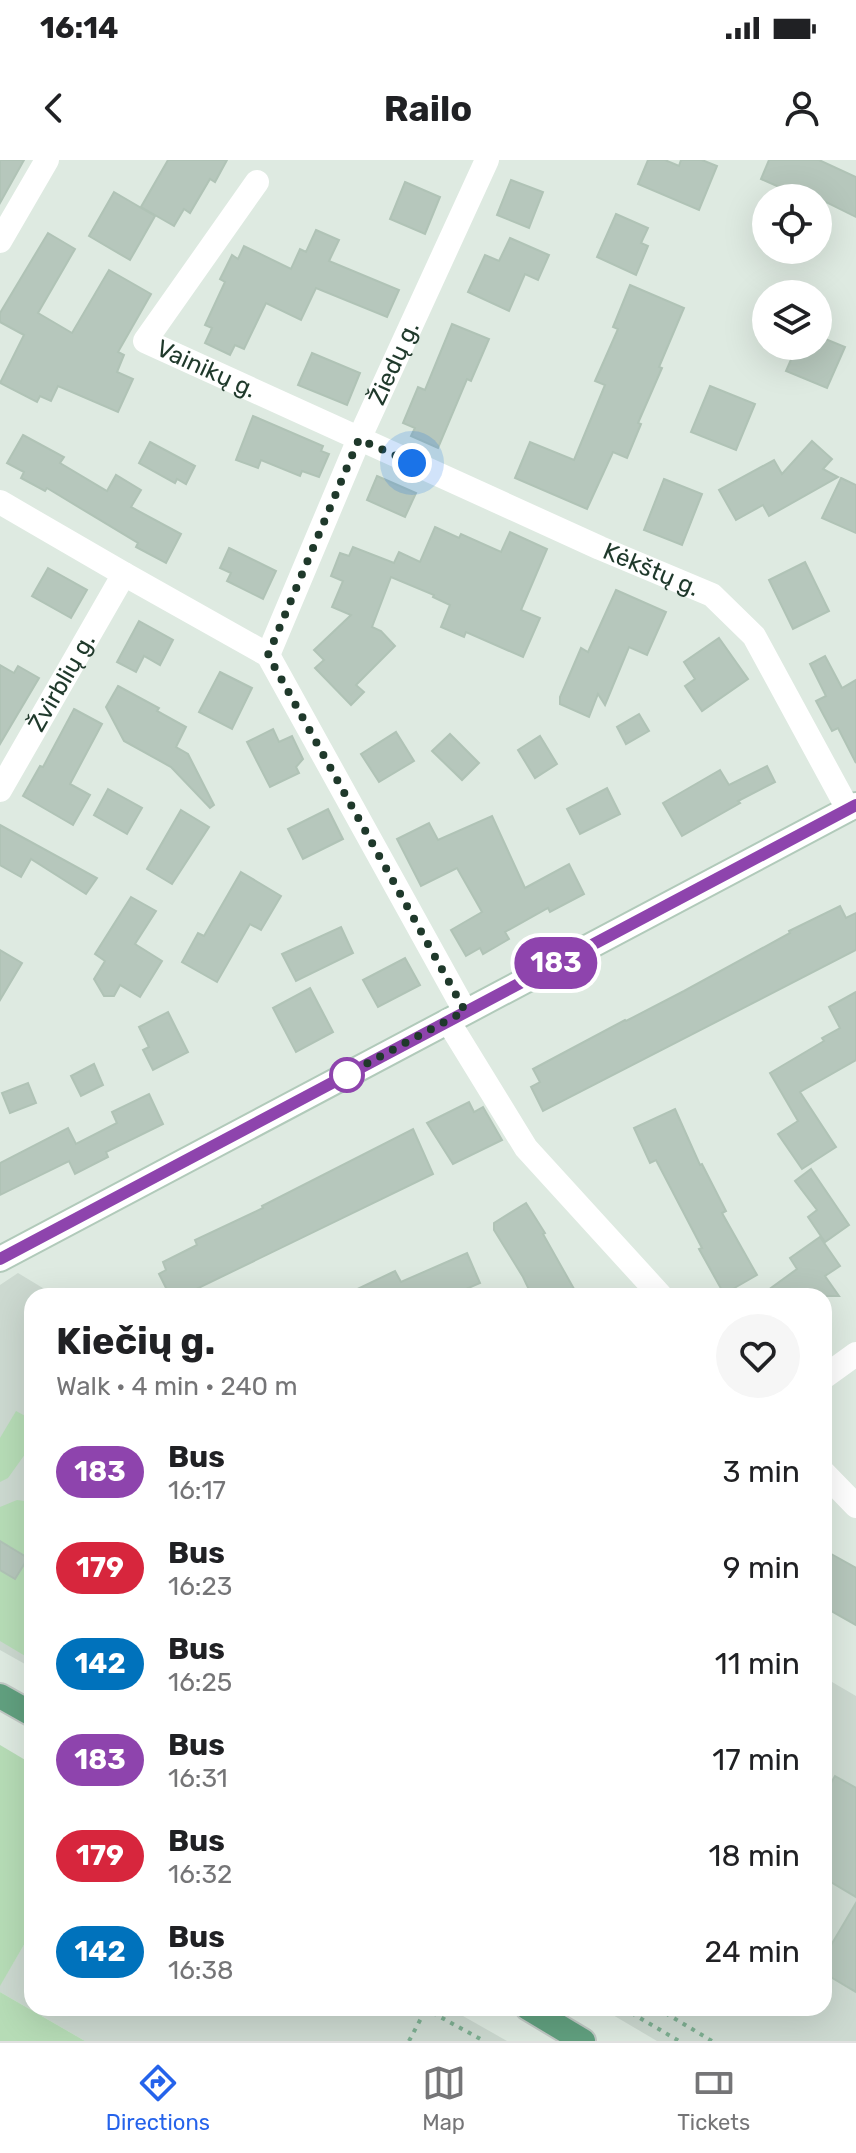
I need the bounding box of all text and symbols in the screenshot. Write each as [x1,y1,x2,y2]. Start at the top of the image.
text: 16:14 [40,10,119,46]
icon: back [32,86,76,130]
icon: person [780,86,824,130]
text: Railo [384,87,472,130]
map controls [752,184,832,360]
button: locate [752,184,832,264]
button: layers [752,280,832,360]
street label: Žiedų g. [363,317,425,409]
street label: Vainikų g. [152,334,261,404]
your location [392,443,432,483]
street label: Kėkštų g. [599,537,704,602]
street label: Žvirblių g. [23,628,101,737]
line badge: 183 [510,937,602,989]
text: 183 [530,946,582,979]
unlabelled marker [330,1058,364,1092]
button: heart [716,1314,800,1398]
text: Kiečių g. [56,1318,215,1364]
text: Walk · 4 min · 240 m [56,1371,298,1402]
text: Bus [168,1439,225,1475]
text: 3 min [723,1454,800,1490]
text: 183 [74,1455,126,1488]
text: 16:17 [168,1475,226,1506]
text: Bus [168,1535,225,1571]
text: 9 min [723,1550,800,1586]
text: 179 [76,1551,124,1584]
text: 16:23 [168,1571,232,1602]
text: Bus [168,1631,225,1667]
text: 11 min [715,1646,800,1682]
text: 142 [74,1647,126,1680]
text: 16:25 [168,1667,232,1698]
text: Bus [168,1727,225,1763]
text: 17 min [712,1742,800,1778]
text: 183 [74,1743,126,1776]
text: 16:31 [168,1763,228,1794]
text: Bus [168,1823,225,1859]
text: 18 min [709,1838,800,1874]
text: 179 [76,1839,124,1872]
text: 16:32 [168,1859,232,1890]
text: Bus [168,1919,225,1955]
text: 24 min [705,1934,800,1970]
text: 142 [74,1935,126,1968]
text: 16:38 [168,1955,234,1986]
tab: Directions [106,2061,210,2136]
tab: Map [422,2061,466,2136]
tab: Tickets [677,2061,750,2136]

